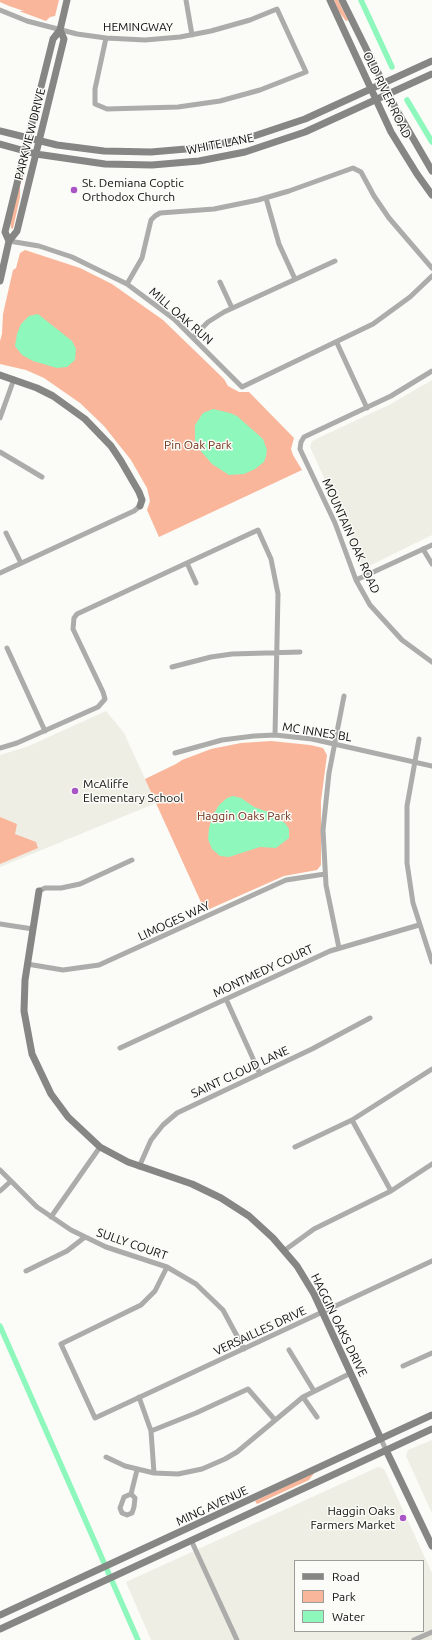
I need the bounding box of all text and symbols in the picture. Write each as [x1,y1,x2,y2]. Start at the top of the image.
street label: HEMINGWAY [103,20,173,34]
street label: OLD RIVER ROAD [360,49,414,141]
street label: PARKVIEW DRIVE [12,87,48,181]
street label: WHITE LANE [185,130,255,158]
place label: St. Demiana Coptic Orthodox Church [82,176,184,204]
marker: St. Demiana Coptic Orthodox Church [69,185,79,195]
street label: MILL OAK RUN [146,284,216,348]
park label: Pin Oak Park [164,438,232,452]
street label: MOUNTAIN OAK ROAD [319,476,383,596]
street label: MC INNES BL [281,719,353,745]
place label: McAliffe Elementary School [83,777,183,805]
marker: McAliffe Elementary School [70,786,80,796]
park label: Haggin Oaks Park [197,809,291,823]
street label: LIMOGES WAY [136,898,212,944]
street label: MONTMEDY COURT [211,941,315,1001]
street label: SAINT CLOUD LANE [189,1043,291,1101]
street label: SULLY COURT [95,1225,169,1263]
street label: HAGGIN OAKS DRIVE [308,1271,370,1379]
street label: VERSAILLES DRIVE [211,1303,309,1359]
street label: MING AVENUE [174,1483,250,1529]
place label: Haggin Oaks Farmers Market [311,1504,395,1532]
marker: Haggin Oaks Farmers Market [398,1513,408,1523]
legend [294,1560,424,1632]
text: Road [332,1570,360,1583]
text: Park [332,1590,356,1603]
text: Water [332,1610,365,1623]

